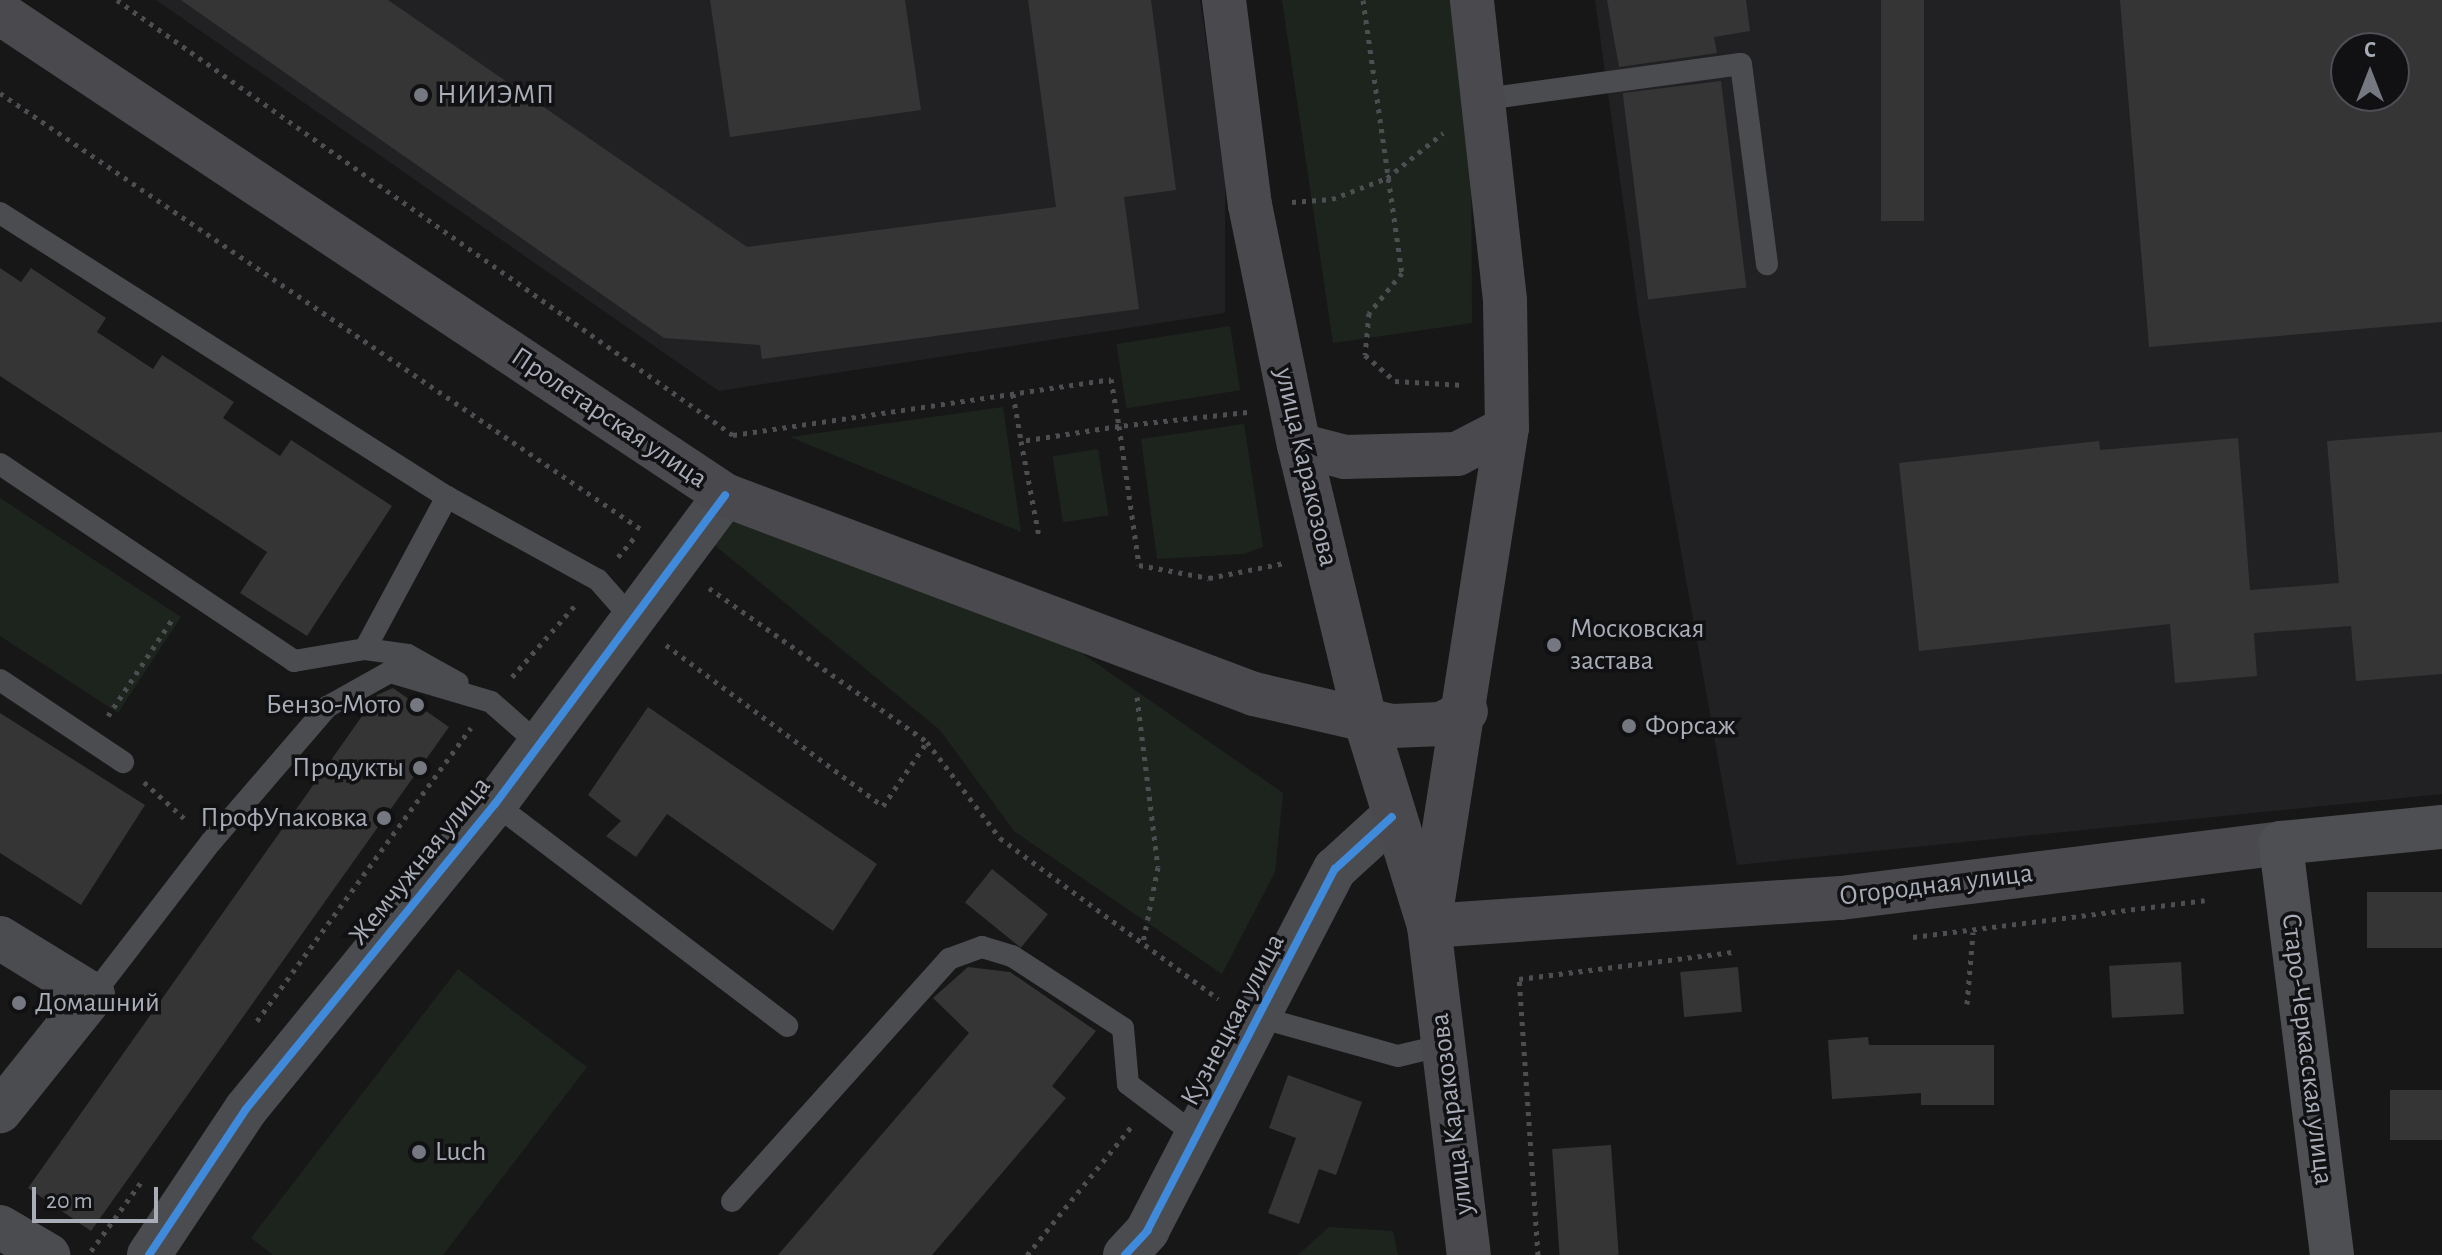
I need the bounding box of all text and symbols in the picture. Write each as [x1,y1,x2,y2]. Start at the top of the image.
north arrow [2330,32,2410,112]
text: С [2364,39,2376,61]
place label: НИИЭМП [437,78,554,112]
marker: НИИЭМП [412,86,430,104]
street label: Пролетарская улица [505,340,713,496]
street label: улица Каракозова [1267,364,1345,570]
place label: Московская застава [1570,612,1705,678]
marker: Московская застава [1545,636,1563,654]
place label: Бензо-Мото [266,688,401,722]
marker: Бензо-Мото [408,696,426,714]
place label: Форсаж [1645,709,1736,743]
marker: Форсаж [1620,717,1638,735]
place label: Продукты [292,751,404,785]
marker: Продукты [411,759,429,777]
street label: Жемчужная улица [342,770,498,952]
place label: ПрофУпаковка [200,801,368,835]
marker: ПрофУпаковка [375,809,393,827]
street label: Огородная улица [1837,856,2035,914]
street label: Старо-Черкасская улица [2274,911,2340,1187]
street label: Кузнецкая улица [1174,928,1292,1112]
place label: Домашний [35,986,160,1020]
marker: Домашний [10,994,28,1012]
street label: улица Каракозова [1423,1011,1481,1217]
place label: Luch [435,1135,486,1169]
marker: Luch [410,1143,428,1161]
scale bar [36,1171,162,1221]
text: 20 m [46,1189,93,1213]

